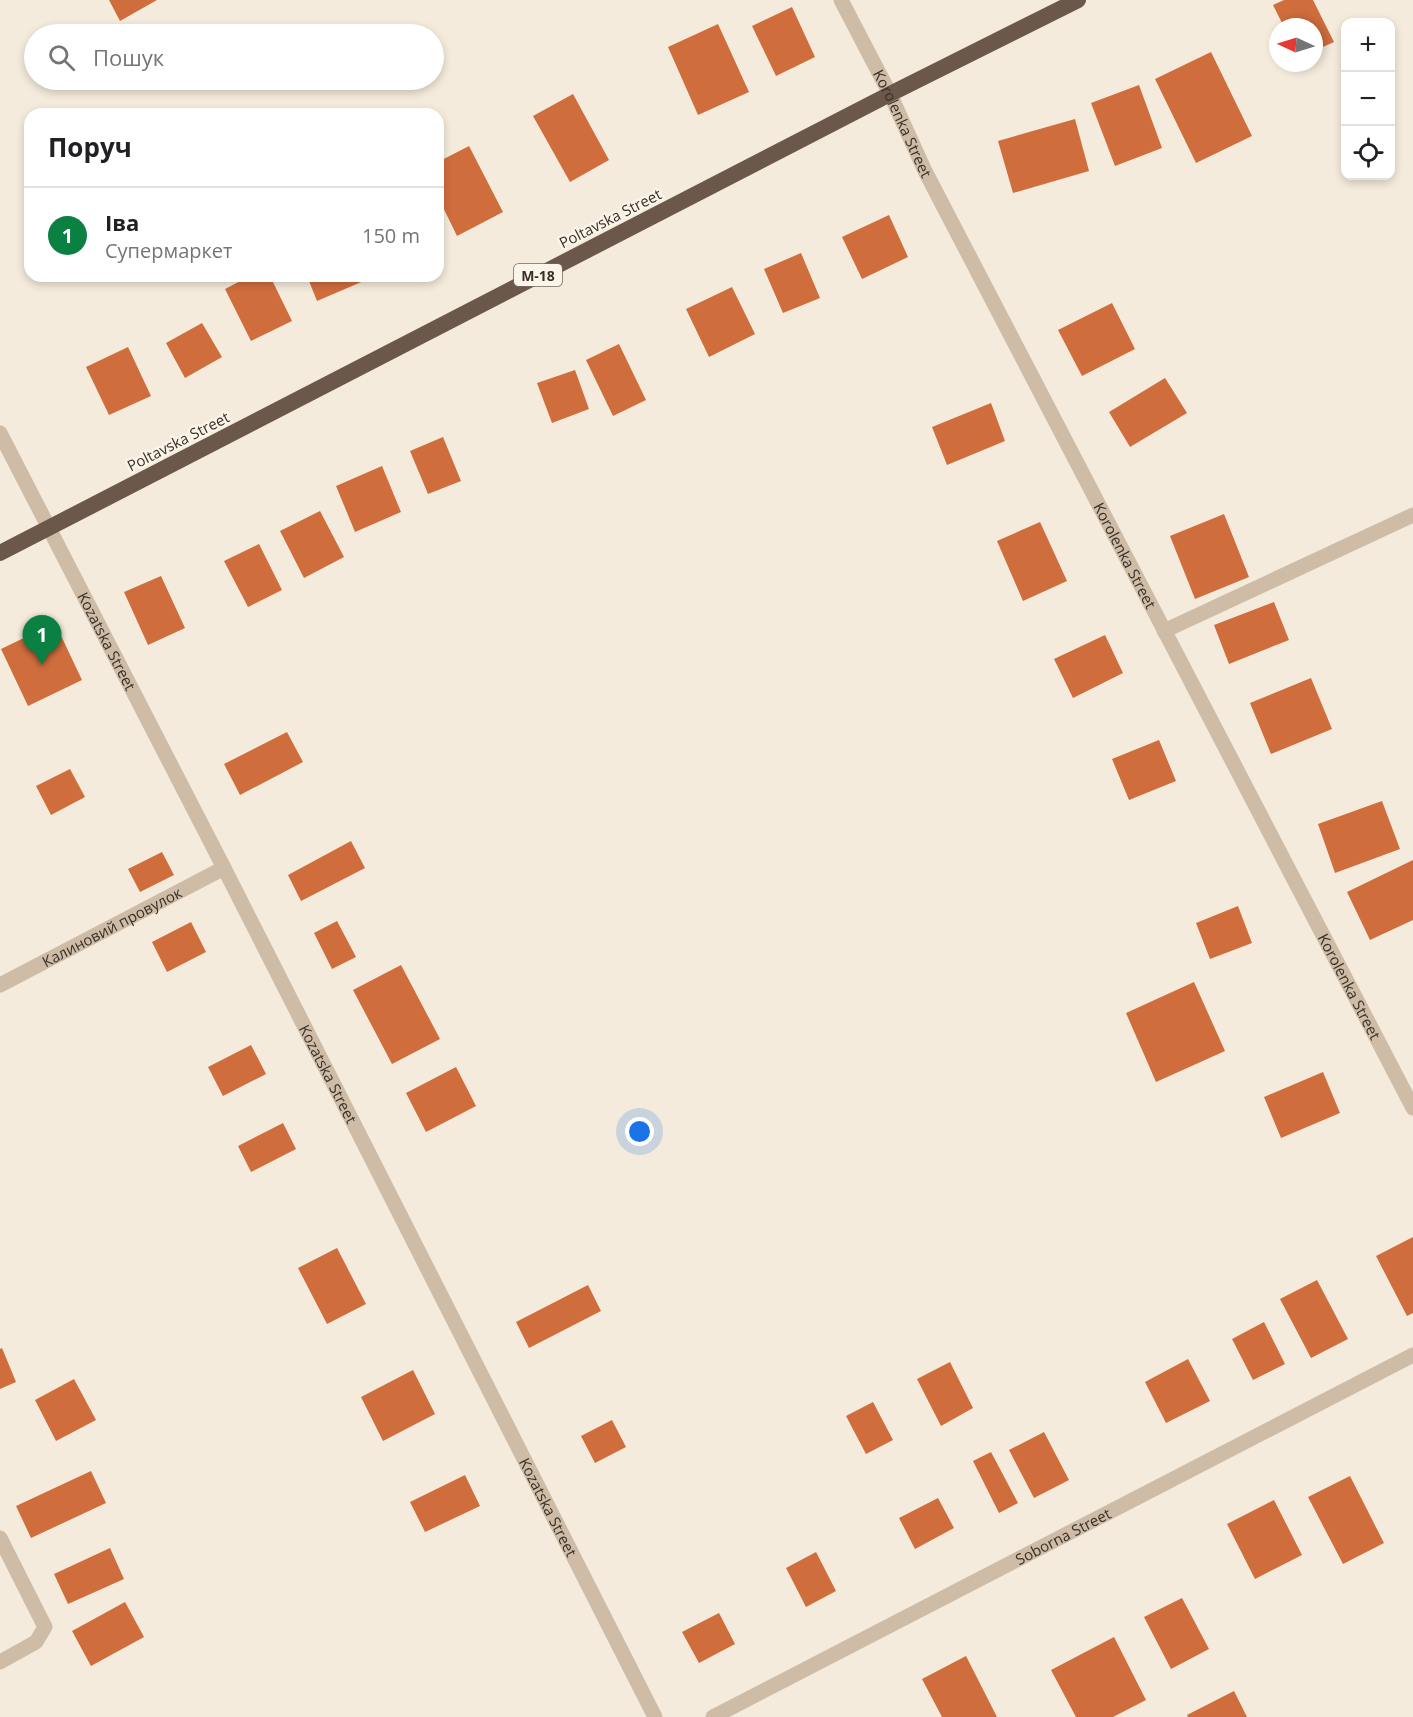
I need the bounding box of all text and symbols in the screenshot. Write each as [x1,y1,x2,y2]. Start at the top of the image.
north arrow [1269,18,1323,72]
map controls [1341,18,1395,180]
button: + [1341,18,1395,72]
search box [24,24,444,90]
icon: search [45,41,78,74]
text: Пошук [93,42,164,72]
street label: Korolenka Street [869,66,937,181]
button: − [1341,72,1395,126]
button: locate [1341,126,1395,180]
text: Поруч [48,129,132,165]
street label: Poltavska Street [555,184,665,252]
text: Іва [105,207,139,237]
text: 1 [62,222,73,249]
text: 150 m [362,222,420,249]
text: Супермаркет [105,237,232,264]
road number: М-18 [514,264,562,286]
street label: Poltavska Street [123,407,233,475]
street label: Korolenka Street [1089,499,1161,612]
street label: Kozatska Street [73,588,141,694]
pin: 1 [22,616,62,665]
street label: Калиновий провулок [38,882,185,971]
street label: Korolenka Street [1314,930,1386,1043]
street label: Kozatska Street [295,1021,362,1126]
your location [625,1117,654,1146]
street label: Kozatska Street [515,1454,582,1560]
street label: Soborna Street [1012,1503,1114,1569]

